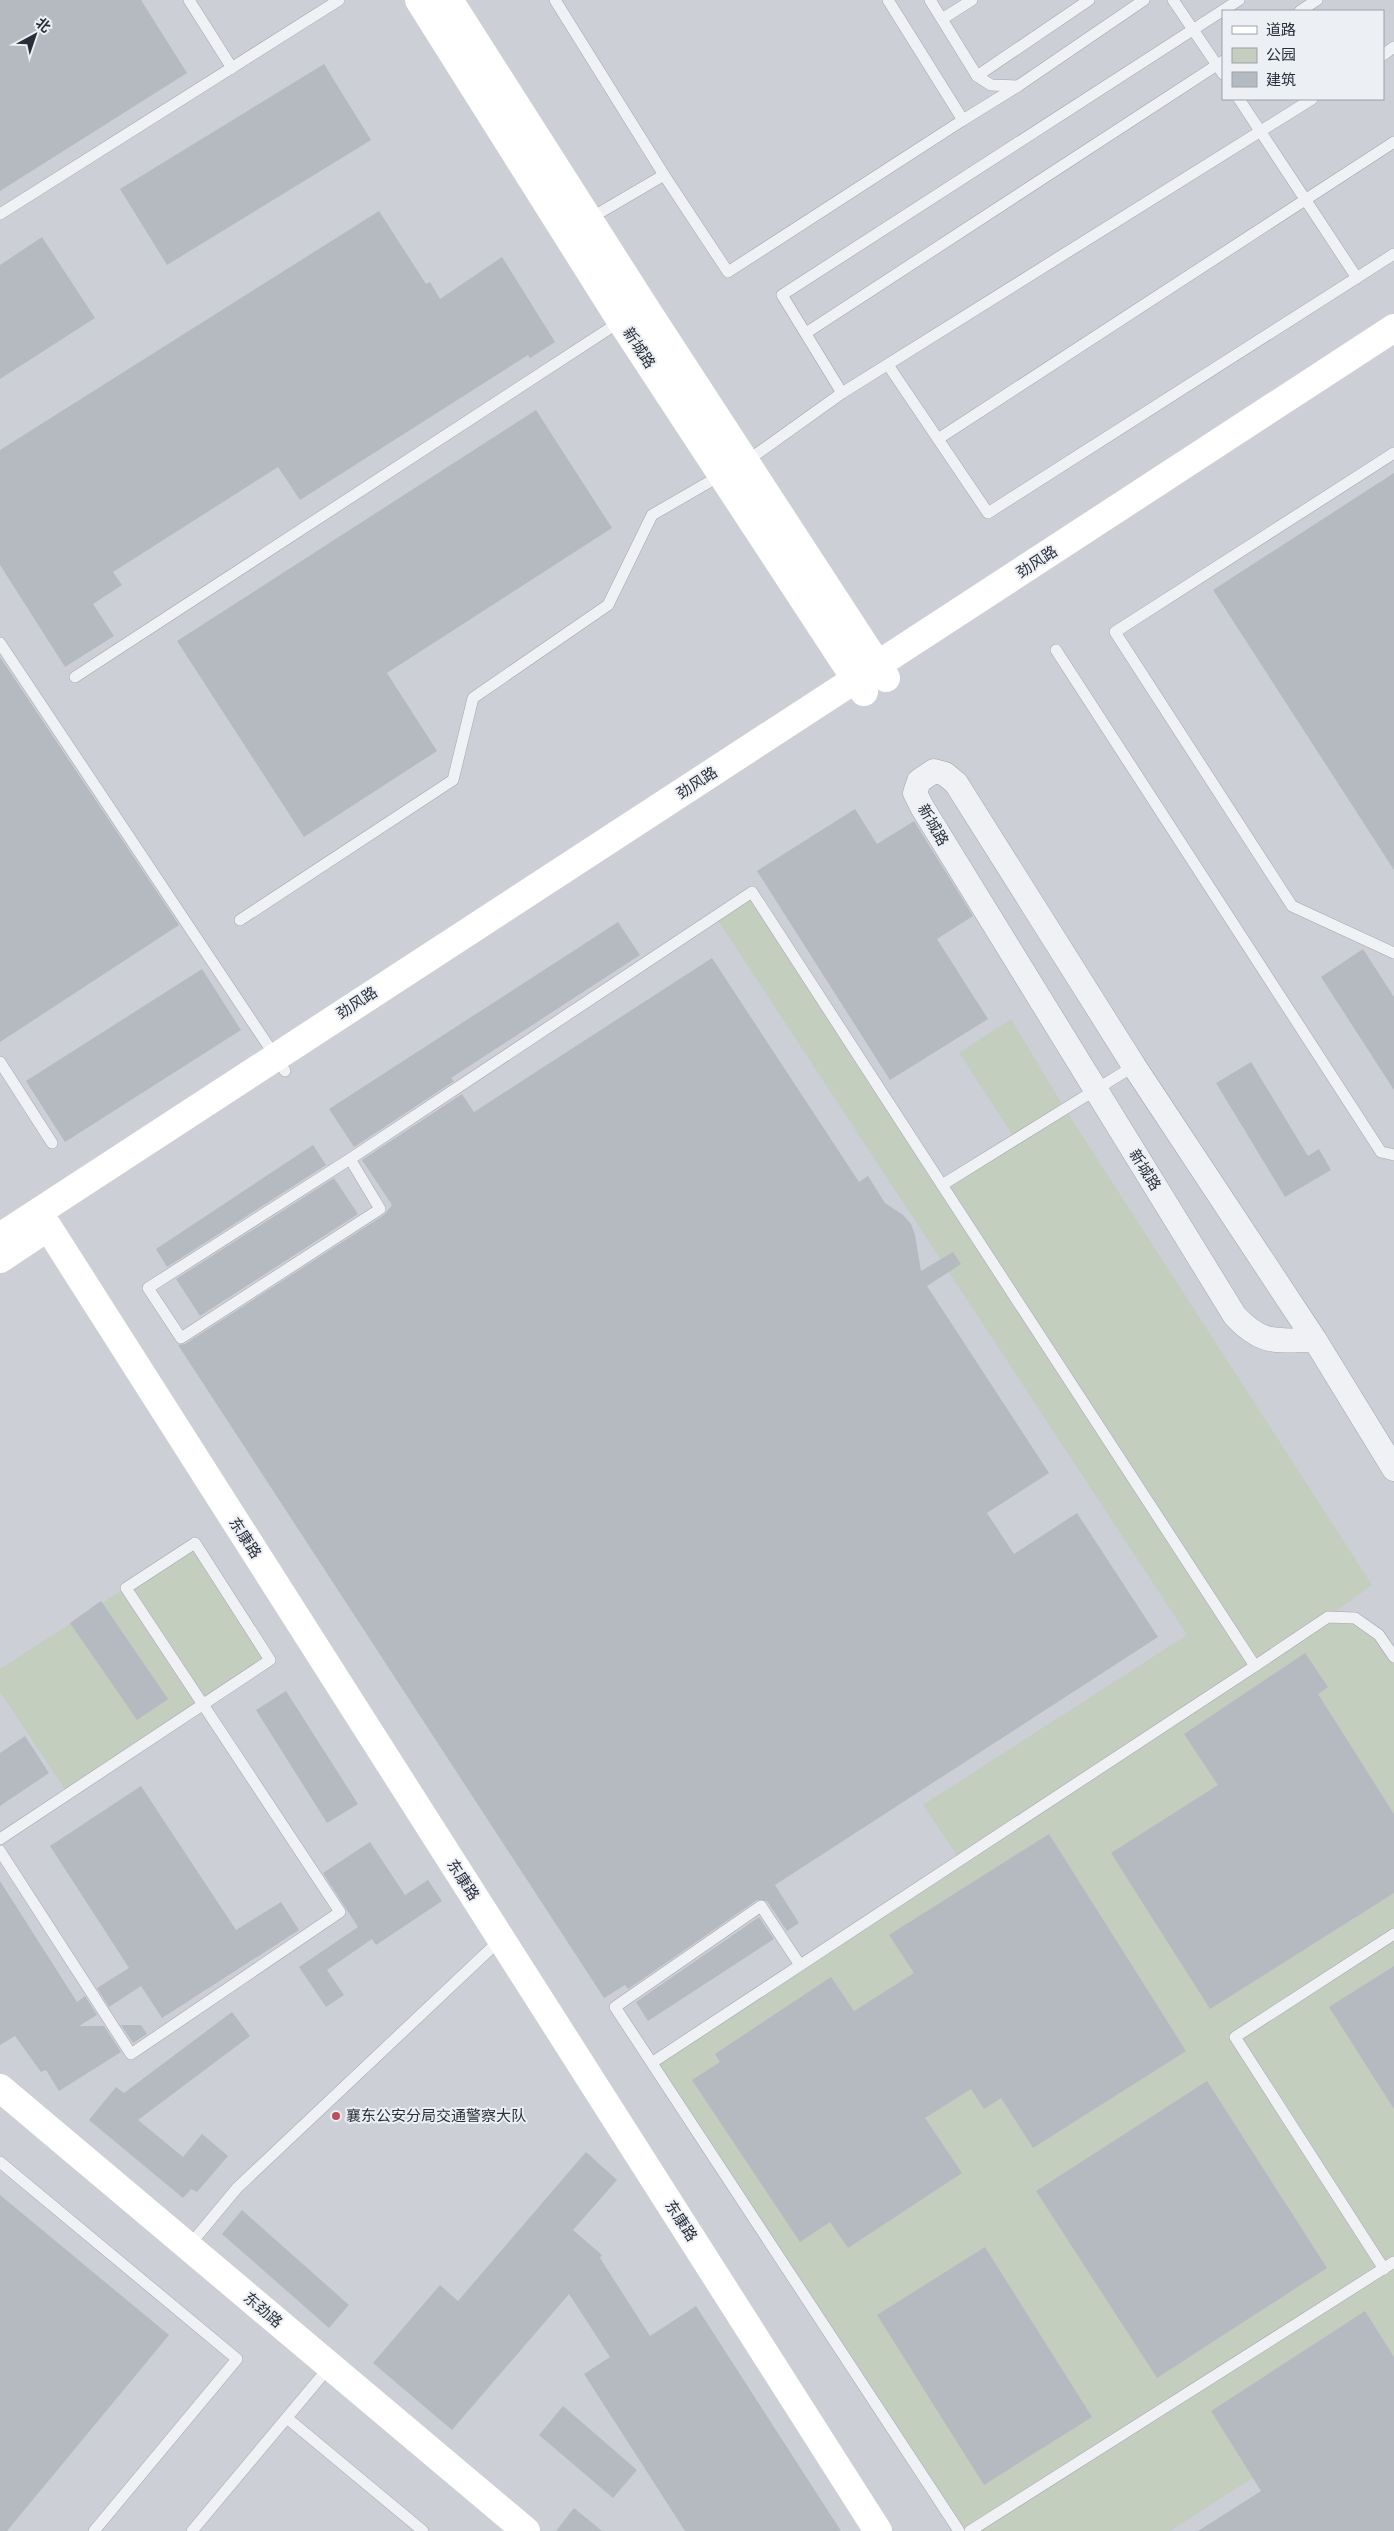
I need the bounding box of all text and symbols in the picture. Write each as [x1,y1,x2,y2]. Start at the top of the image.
north arrow [10,10,60,60]
legend [1222,10,1384,100]
text: 北 [33,14,54,36]
text: 道路 [1266,21,1296,38]
text: 公园 [1266,46,1296,63]
text: 建筑 [1266,71,1296,88]
street label: 新城路 [620,324,659,371]
street label: 劲风路 [1013,542,1060,581]
street label: 劲风路 [673,763,720,802]
street label: 新城路 [915,801,952,848]
street label: 劲风路 [333,983,380,1022]
street label: 新城路 [1126,1146,1165,1193]
street label: 东康路 [226,1514,265,1561]
street label: 东康路 [444,1856,483,1903]
place label: 襄东公安分局交通警察大队 [346,2107,526,2124]
marker: 襄东公安分局交通警察大队 [330,2110,342,2122]
street label: 东康路 [662,2197,701,2244]
street label: 东劲路 [241,2289,286,2331]

